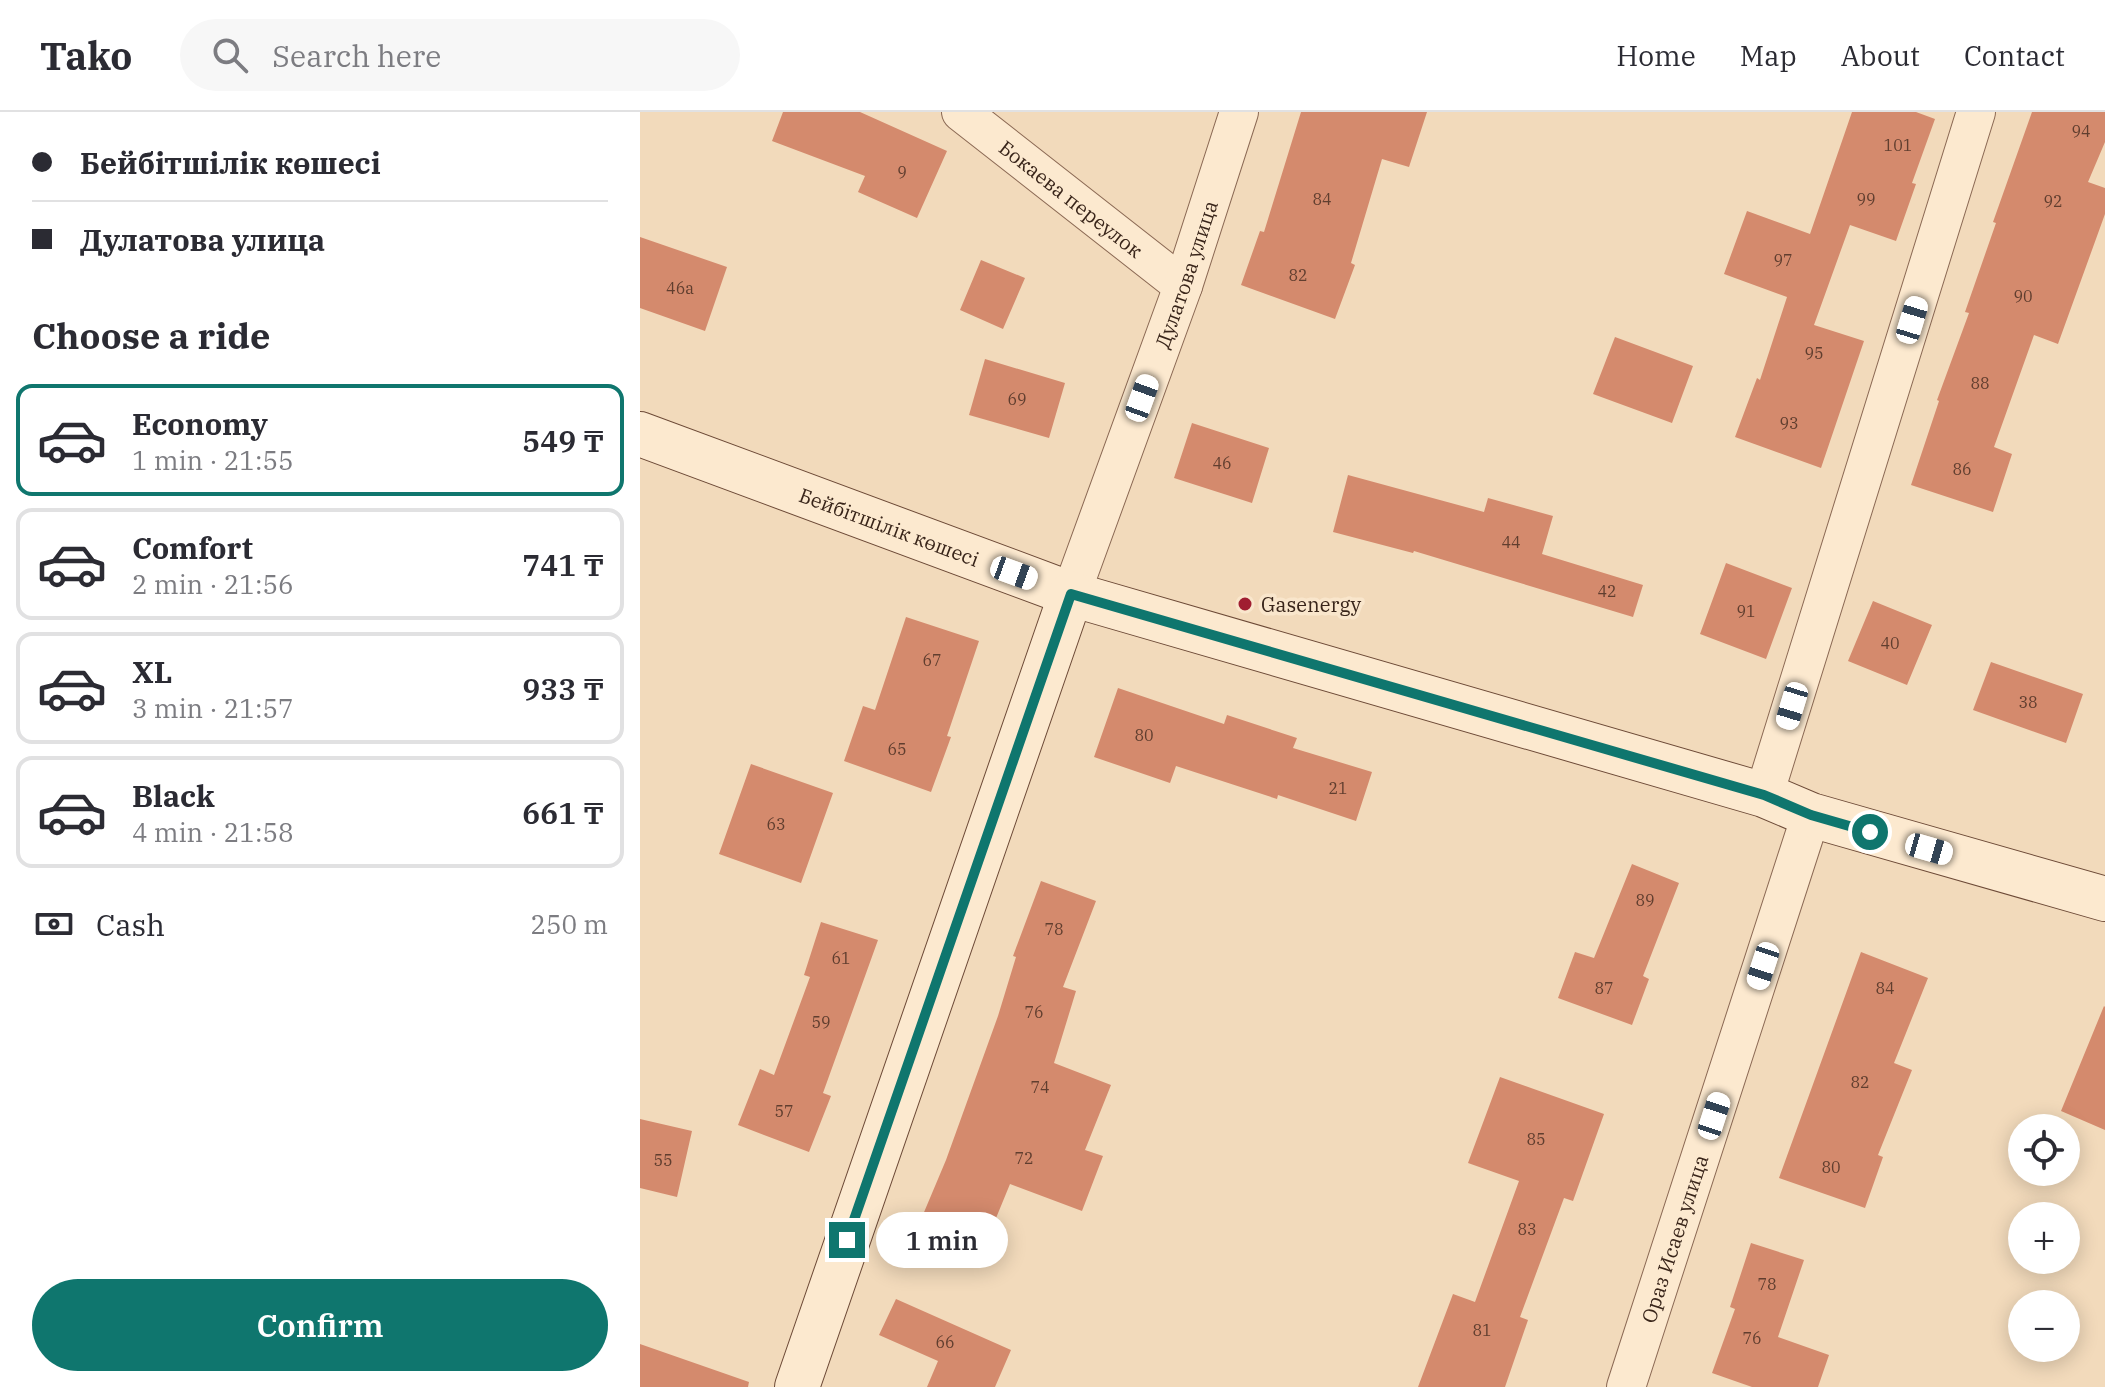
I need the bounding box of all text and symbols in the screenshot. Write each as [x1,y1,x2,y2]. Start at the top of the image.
search box [180,19,740,91]
text: Tako [40,31,132,80]
icon: search [208,33,252,77]
text: Search here [272,36,441,75]
text: Home [1616,37,1696,74]
text: Map [1740,37,1797,74]
text: About [1841,37,1920,74]
text: Contact [1964,37,2065,74]
house number: 94 [2071,121,2091,141]
street label: Бокаева переулок [994,134,1149,263]
house number: 101 [1884,135,1912,155]
text: Бейбітшілік көшесі [80,143,381,182]
house number: 9 [897,162,907,182]
house number: 84 [1312,189,1332,209]
house number: 99 [1856,189,1876,209]
house number: 92 [2043,191,2063,211]
street label: Дулатова улица [1148,197,1223,352]
text: Дулатова улица [80,220,325,259]
house number: 97 [1773,250,1793,270]
house number: 82 [1288,265,1308,285]
house number: 46а [666,278,694,298]
house number: 90 [2013,286,2033,306]
car [1894,294,1930,346]
text: Choose a ride [32,312,271,359]
house number: 95 [1804,343,1824,363]
car [1123,371,1161,425]
house number: 88 [1970,373,1990,393]
house number: 69 [1007,389,1027,409]
icon: car [36,404,108,476]
text: Economy [132,404,268,443]
house number: 93 [1779,413,1799,433]
text: 549 ₸ [522,421,604,460]
text: 1 min · 21:55 [132,443,294,477]
house number: 46 [1212,453,1232,473]
house number: 86 [1952,459,1972,479]
street label: Бейбітшілік көшесі [796,481,983,572]
icon: car [36,528,108,600]
text: Comfort [132,528,253,567]
house number: 44 [1501,532,1521,552]
text: 741 ₸ [522,545,604,584]
car [987,554,1041,592]
text: 2 min · 21:56 [132,567,294,601]
house number: 42 [1597,581,1617,601]
place label: Gasenergy [1261,591,1361,618]
marker: Gasenergy [1236,595,1254,613]
house number: 91 [1736,601,1756,621]
house number: 40 [1880,633,1900,653]
house number: 67 [922,650,942,670]
icon: car [36,652,108,724]
text: XL [132,652,172,691]
text: 933 ₸ [522,669,604,708]
car [1774,680,1810,732]
text: 3 min · 21:57 [132,691,294,725]
house number: 38 [2018,692,2038,712]
house number: 80 [1134,725,1154,745]
house number: 65 [887,739,907,759]
icon: car [36,776,108,848]
text: Black [132,776,215,815]
house number: 21 [1328,778,1348,798]
text: 661 ₸ [522,793,604,832]
house number: 63 [766,814,786,834]
route start [1852,814,1888,850]
text: 4 min · 21:58 [132,815,294,849]
car [1903,831,1955,867]
house number: 89 [1635,890,1655,910]
icon: cash [32,902,76,946]
text: Cash [96,905,165,944]
text: 250 m [530,907,608,941]
house number: 78 [1044,919,1064,939]
car [1744,939,1782,993]
house number: 61 [831,948,851,968]
house number: 87 [1594,978,1614,998]
house number: 84 [1875,978,1895,998]
house number: 76 [1024,1002,1044,1022]
house number: 59 [811,1012,831,1032]
house number: 82 [1850,1072,1870,1092]
house number: 74 [1030,1077,1050,1097]
car [1695,1089,1733,1143]
house number: 57 [774,1101,794,1121]
map controls [2008,1114,2080,1362]
button: locate [2008,1114,2080,1186]
house number: 85 [1526,1129,1546,1149]
house number: 72 [1014,1148,1034,1168]
house number: 55 [653,1150,673,1170]
street label: Ораз Исаев улица [1634,1151,1714,1326]
house number: 80 [1821,1157,1841,1177]
button: + [2008,1202,2080,1274]
callout: 1 min [875,1212,1007,1268]
house number: 83 [1517,1219,1537,1239]
route end [829,1222,865,1258]
text: 1 min [906,1223,978,1257]
house number: 78 [1757,1274,1777,1294]
button: Confirm [32,1279,608,1371]
button: − [2008,1290,2080,1362]
house number: 81 [1472,1320,1492,1340]
house number: 76 [1742,1328,1762,1348]
house number: 66 [935,1332,955,1352]

